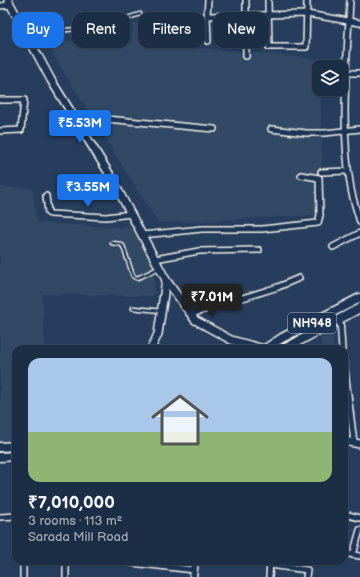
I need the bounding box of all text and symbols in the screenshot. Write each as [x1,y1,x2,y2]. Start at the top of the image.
chip: Buy [12,12,64,48]
chip: Rent [72,12,130,48]
chip: Filters [138,12,205,48]
chip: New [213,12,269,48]
map controls [312,60,348,96]
button: layers [312,60,348,96]
pin: ₹5.53M [47,110,113,144]
text: ₹5.53M [58,115,102,131]
pin: ₹3.55M [55,174,121,208]
text: ₹3.55M [66,179,110,195]
pin: ₹7.01M [179,284,245,318]
text: ₹7.01M [191,289,233,305]
road number: NH948 [288,313,336,333]
icon: home [144,384,216,456]
text: ₹7,010,000 [28,493,115,513]
text: 3 rooms · 113 m² [28,513,122,529]
text: Sarada Mill Road [28,529,128,545]

